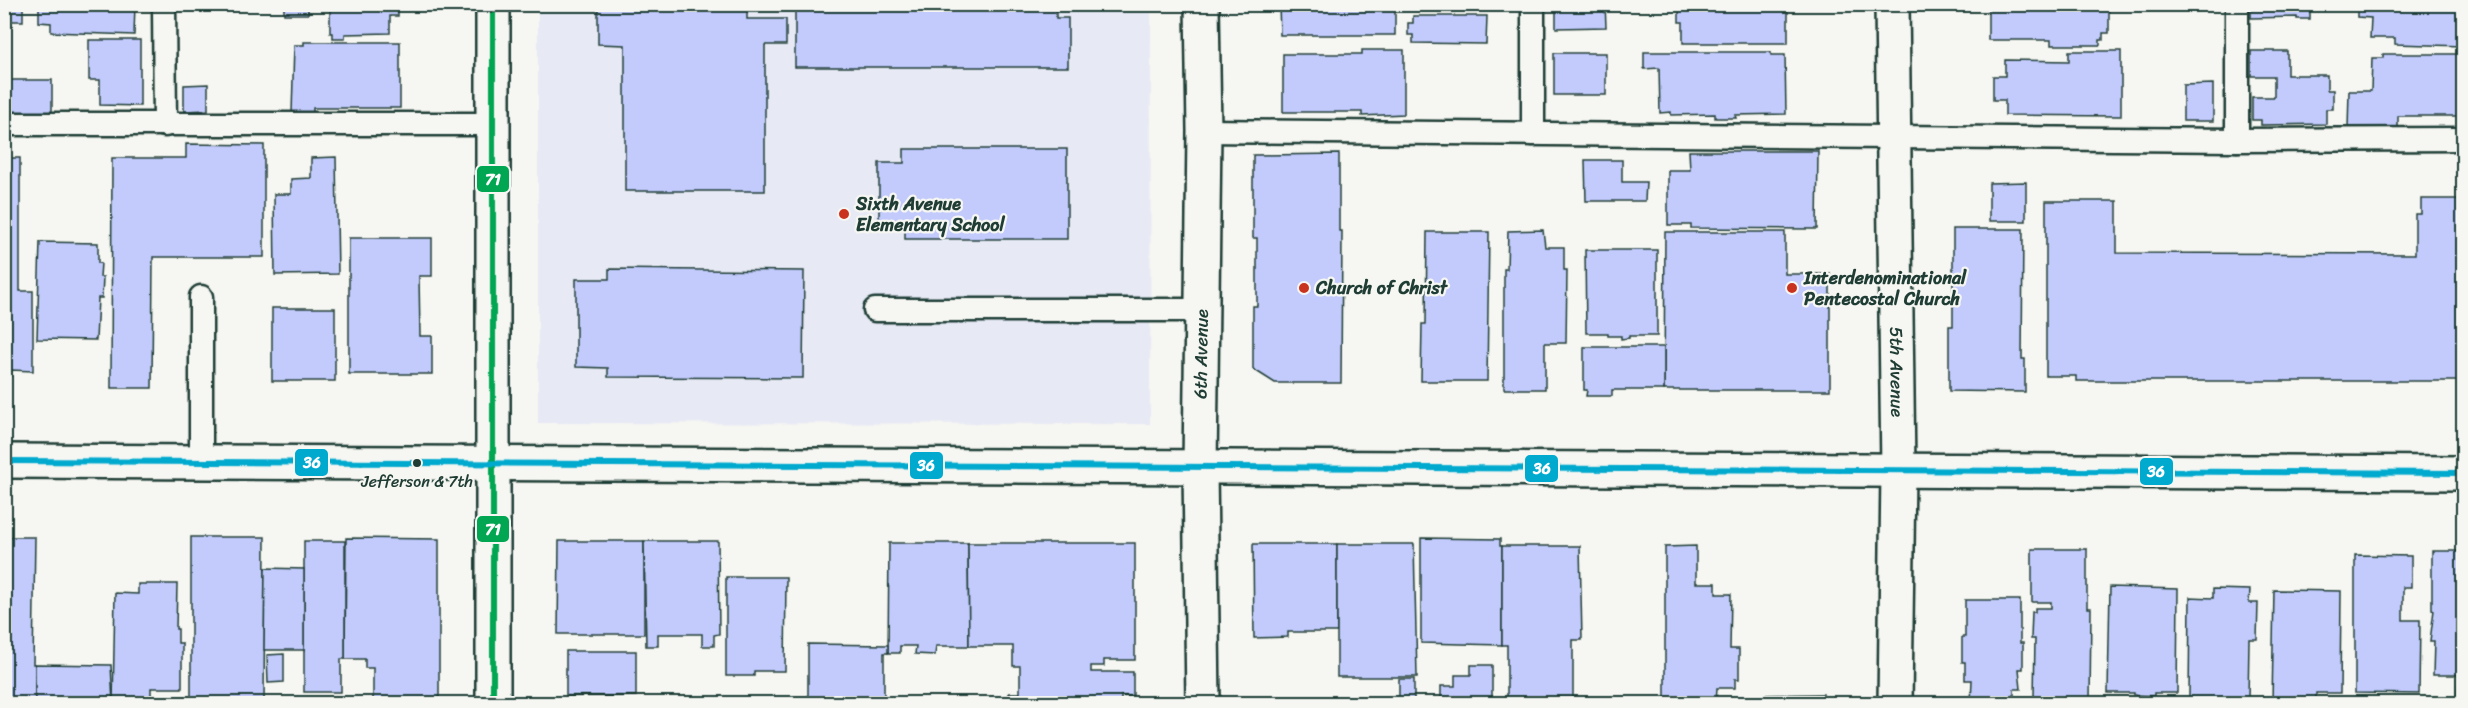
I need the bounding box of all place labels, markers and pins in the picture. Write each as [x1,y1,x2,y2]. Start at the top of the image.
place label: Sixth Avenue Elementary School [855,188,1005,241]
marker: Sixth Avenue Elementary School [837,207,851,221]
place label: Interdenominational Pentecostal Church [1803,262,1967,315]
place label: Church of Christ [1315,272,1449,304]
marker: Church of Christ [1297,281,1311,295]
marker: Interdenominational Pentecostal Church [1785,281,1799,295]
marker: Jefferson & 7th [411,457,423,469]
place label: Jefferson & 7th [360,467,473,496]

